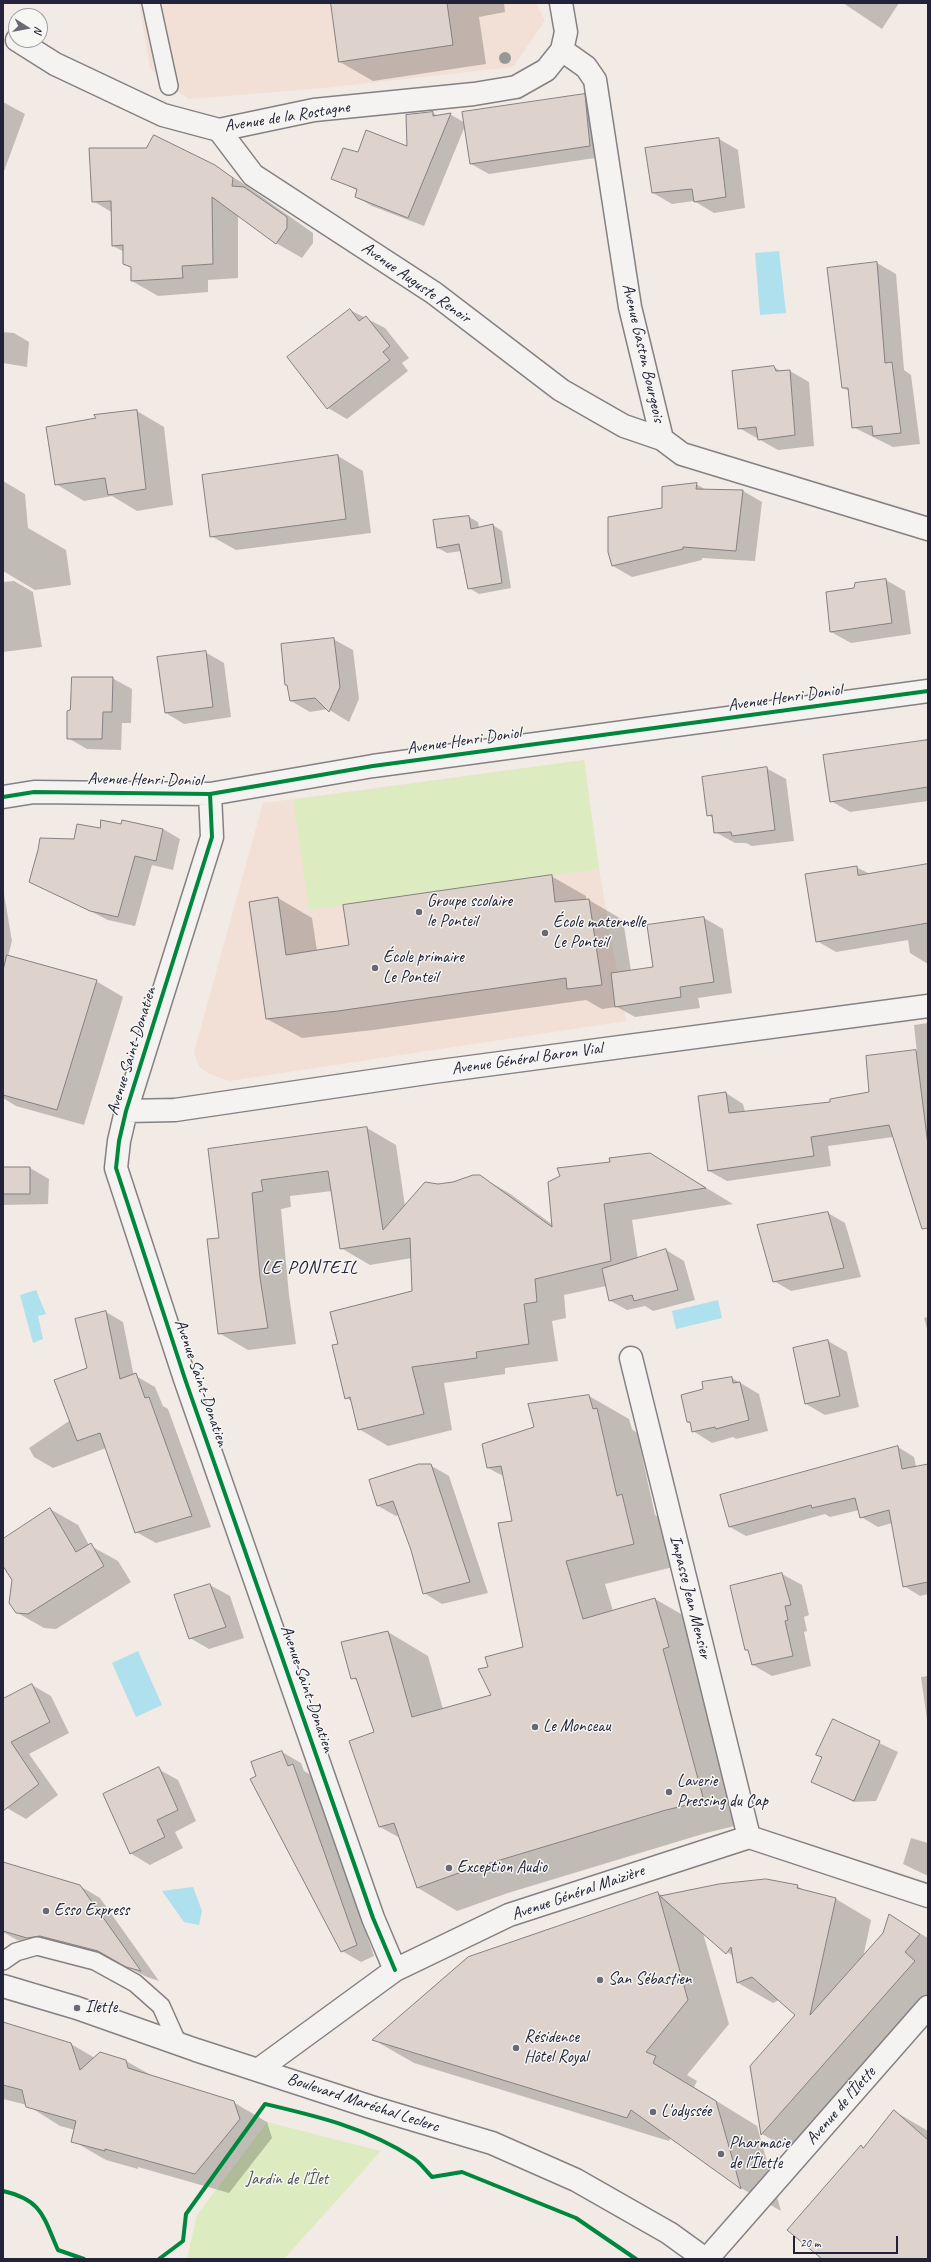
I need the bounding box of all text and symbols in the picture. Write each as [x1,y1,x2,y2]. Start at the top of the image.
north arrow [8,8,48,48]
text: N [31,25,46,35]
street label: Avenue de la Rostagne [223,97,351,137]
street label: Avenue Auguste Renoir [357,238,475,328]
street label: Avenue Gaston Bourgeois [617,282,669,424]
street label: Avenue Henri Doniol [727,680,843,716]
street label: Avenue Henri Doniol [406,723,522,759]
street label: Avenue Henri Doniol [87,769,203,791]
place label: Groupe scolaire le Ponteil [427,892,512,932]
marker: Groupe scolaire le Ponteil [414,907,424,917]
place label: École maternelle Le Ponteil [553,913,646,953]
marker: École maternelle Le Ponteil [540,928,550,938]
place label: École primaire Le Ponteil [383,948,464,988]
marker: École primaire Le Ponteil [370,963,380,973]
street label: Avenue Saint-Donatien [103,984,161,1118]
street label: Avenue Général Baron Vial [450,1038,604,1080]
district label: LE PONTEIL [262,1257,358,1279]
street label: Avenue Saint-Donatien [170,1317,232,1449]
street label: Impasse Jean Mensier [665,1533,715,1661]
street label: Avenue Saint-Donatien [276,1623,338,1755]
place label: Le Monceau [543,1717,611,1737]
marker: Le Monceau [530,1722,540,1732]
place label: Laverie Pressing du Cap [677,1772,768,1812]
marker: Laverie Pressing du Cap [664,1787,674,1797]
place label: Exception Audio [457,1858,547,1878]
street label: Avenue Général Maizière [509,1861,647,1925]
marker: Exception Audio [444,1863,454,1873]
place label: Esso Express [54,1901,129,1921]
marker: Esso Express [41,1906,51,1916]
place label: San Sébastien [608,1970,692,1990]
marker: San Sébastien [595,1975,605,1985]
place label: Ilette [85,1998,117,2018]
marker: Ilette [72,2003,82,2013]
place label: Résidence Hôtel Royal [524,2028,588,2068]
marker: Résidence Hôtel Royal [511,2043,521,2053]
street label: Avenue de l'Îlette [802,2063,880,2149]
street label: Boulevard Maréchal Leclerc [285,2069,441,2137]
place label: L'odyssée [661,2102,711,2122]
marker: L'odyssée [648,2107,658,2117]
place label: Pharmacie de l'Îlette [729,2134,790,2174]
marker: Pharmacie de l'Îlette [716,2149,726,2159]
park label: Jardin de l'Îlet [246,2170,328,2190]
scale bar [795,2228,900,2254]
text: 20 m [800,2235,820,2251]

